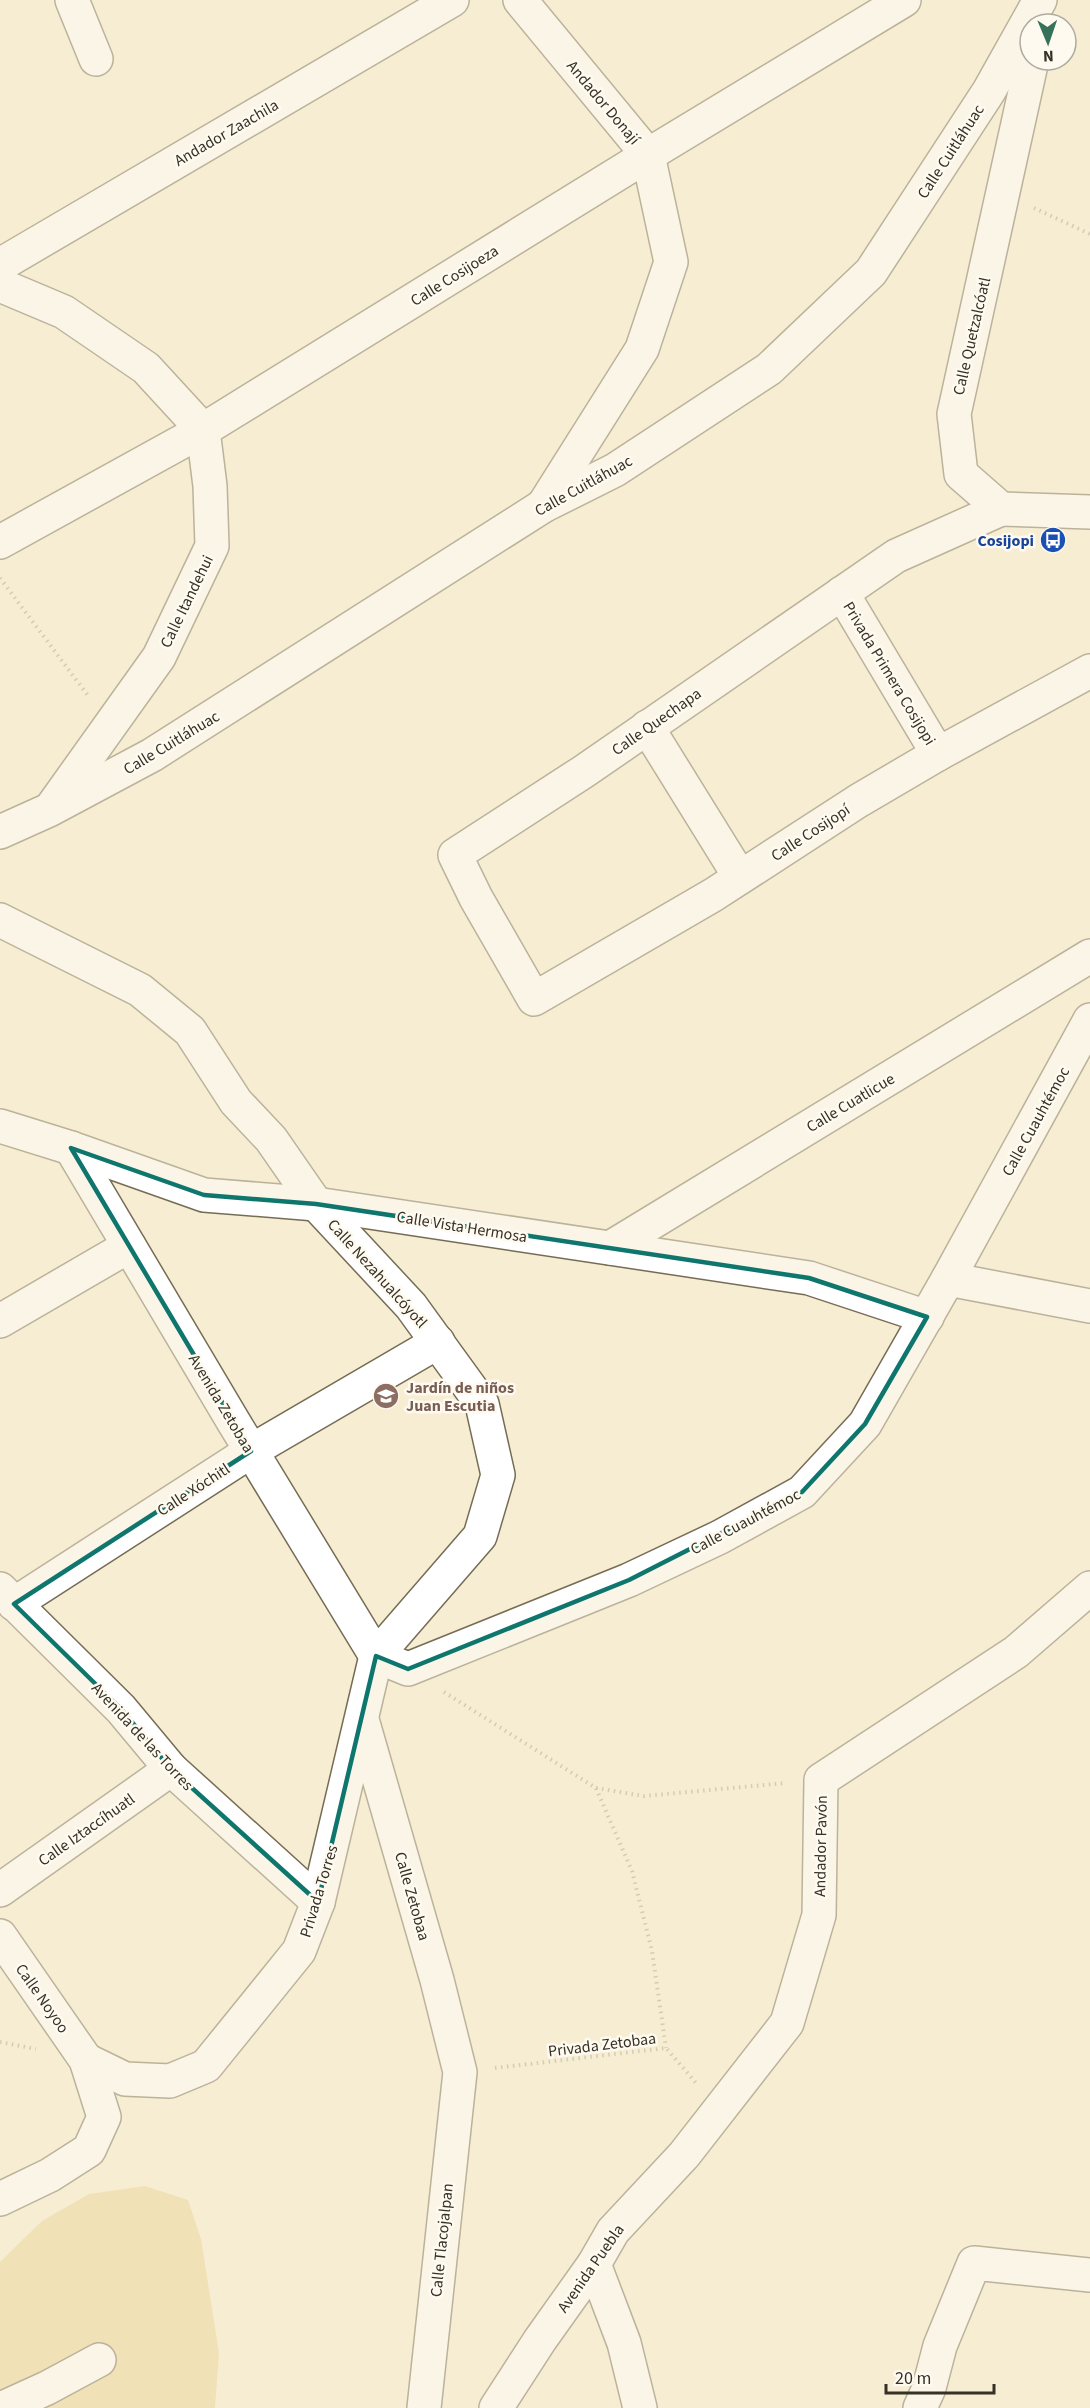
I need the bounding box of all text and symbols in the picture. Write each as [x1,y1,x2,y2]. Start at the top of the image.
north arrow [1018,12,1078,72]
text: N [1043,45,1054,67]
street label: Andador Donají [561,56,646,150]
street label: Andador Zaachila [170,94,283,172]
street label: Calle Cuitláhuac [912,100,990,203]
street label: Calle Cosijoeza [406,240,503,312]
street label: Calle Quetzalcóatl [948,275,996,397]
street label: Calle Cuitláhuac [531,450,636,522]
bus stop icon: Cosijopi [1038,525,1068,555]
place label: Cosijopi [977,530,1034,552]
street label: Calle Itandehui [155,551,219,652]
street label: Privada Primera Cosijopi [837,598,941,749]
street label: Calle Quechapa [607,683,706,761]
street label: Calle Cuitláhuac [119,706,224,780]
street label: Calle Cosijopí [767,798,855,867]
street label: Calle Cuauhtémoc [997,1063,1075,1180]
street label: Calle Cuatlicue [802,1068,899,1138]
street label: Calle Vista Hermosa [395,1206,529,1248]
street label: Calle Nezahualcóyotl [322,1214,432,1333]
street label: Avenida Zetobaa [183,1350,259,1457]
place label: Jardín de niños Juan Escutia [406,1377,514,1417]
school or university icon: Jardín de niños Juan Escutia [371,1381,401,1411]
street label: Calle Xóchitl [153,1458,234,1522]
street label: Calle Cuauhtémoc [686,1484,805,1560]
street label: Avenida de las Torres [86,1678,198,1796]
street label: Calle Iztaccíhuatl [34,1788,139,1871]
street label: Andador Pavón [809,1795,833,1897]
street label: Privada Torres [294,1842,344,1940]
street label: Calle Zetobaa [389,1849,435,1943]
street label: Calle Noyoo [10,1959,74,2038]
street label: Privada Zetobaa [547,2027,657,2063]
street label: Calle Tlacojalpan [425,2182,459,2298]
street label: Avenida Puebla [552,2220,629,2317]
scale bar [886,2357,994,2395]
text: 20 m [895,2366,931,2391]

